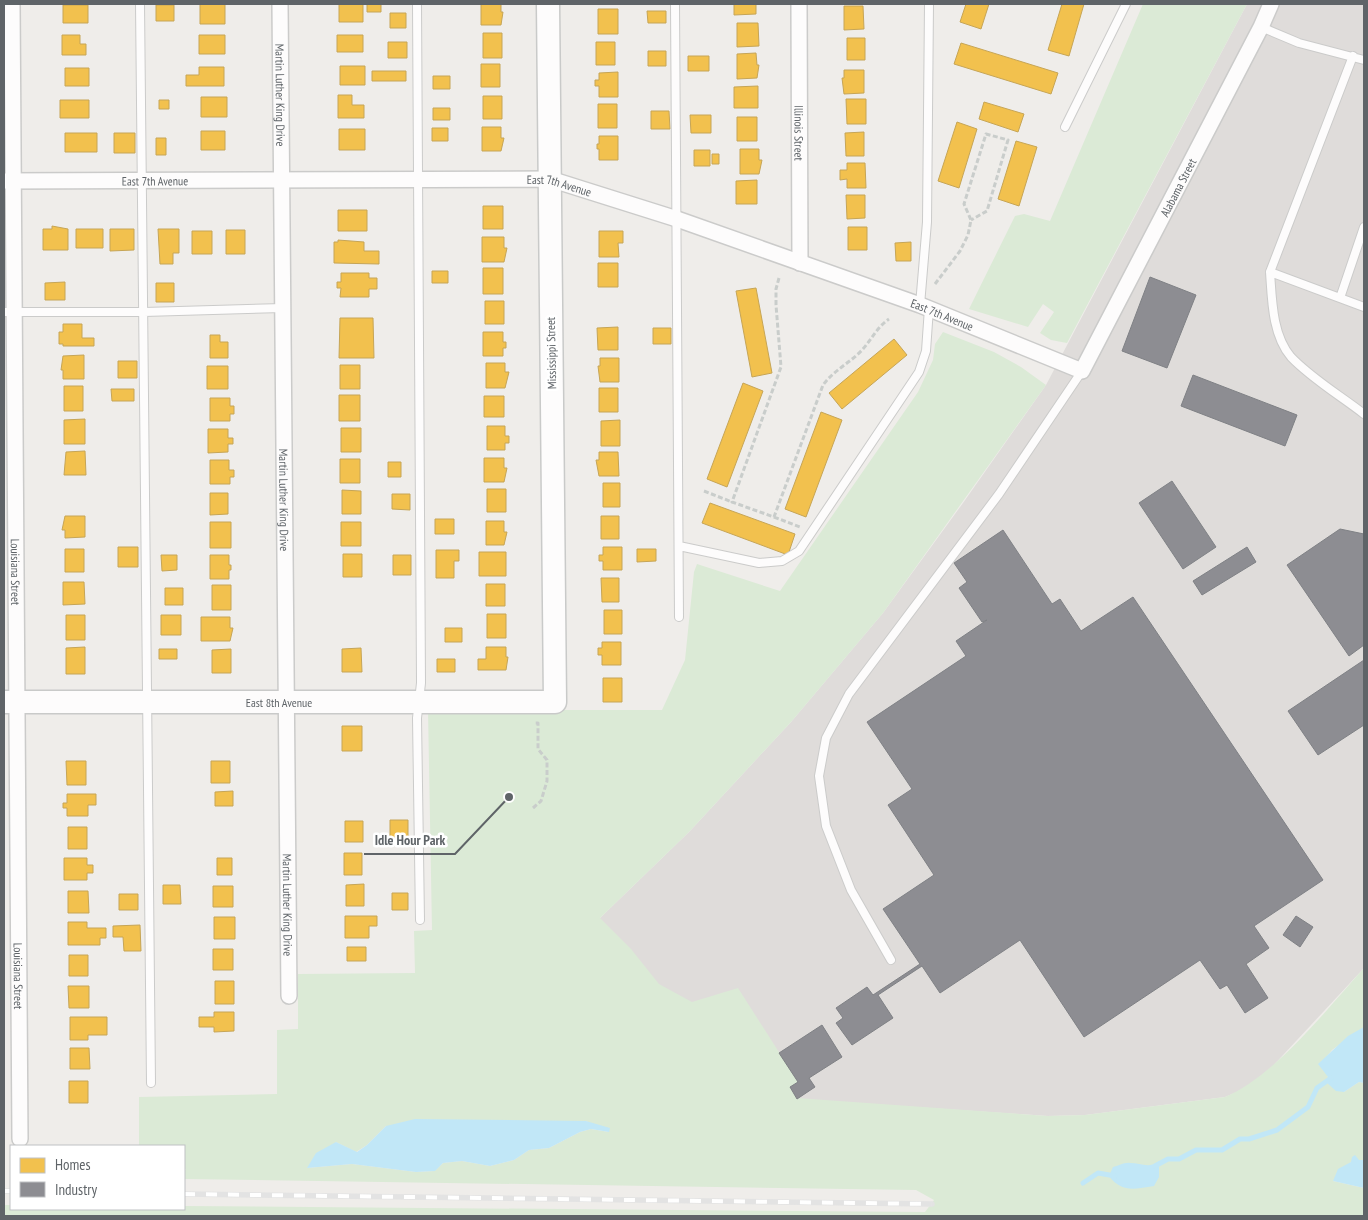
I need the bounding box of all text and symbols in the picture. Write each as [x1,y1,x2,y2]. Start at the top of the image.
street label: Martin Luther King Drive [273,44,289,146]
street label: Illinois Street [792,105,807,162]
street label: Alabama Street [1156,155,1199,219]
street label: East 7th Avenue [527,171,594,199]
street label: East 7th Avenue [122,173,188,188]
street label: East 7th Avenue [909,295,976,334]
street label: Mississippi Street [543,316,559,389]
street label: Martin Luther King Drive [277,449,292,551]
street label: Louisiana Street [8,539,24,606]
street label: East 8th Avenue [246,695,312,710]
callout: Idle Hour Park [364,825,455,854]
text: Idle Hour Park [375,831,446,849]
street label: Martin Luther King Drive [280,854,296,956]
street label: Louisiana Street [11,943,27,1010]
legend [10,1145,185,1210]
text: Homes [55,1155,91,1174]
text: Industry [55,1180,97,1199]

